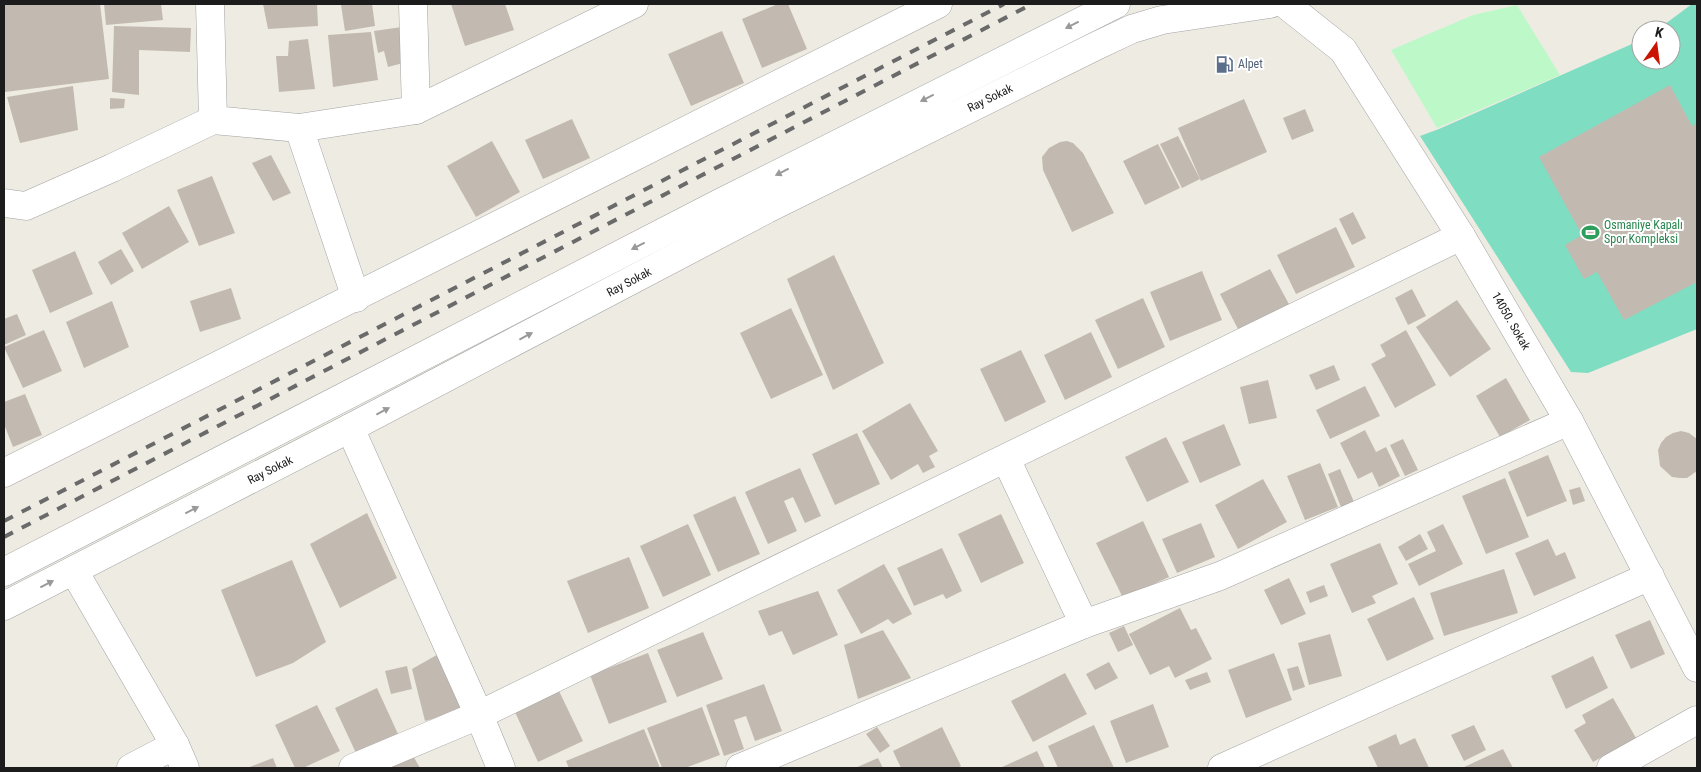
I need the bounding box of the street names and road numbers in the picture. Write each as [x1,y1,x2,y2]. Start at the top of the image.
street label: Ray Sokak [965,81,1015,115]
street label: Ray Sokak [604,264,654,300]
street label: 14050. Sokak [1489,290,1533,353]
street label: Ray Sokak [245,452,295,487]

